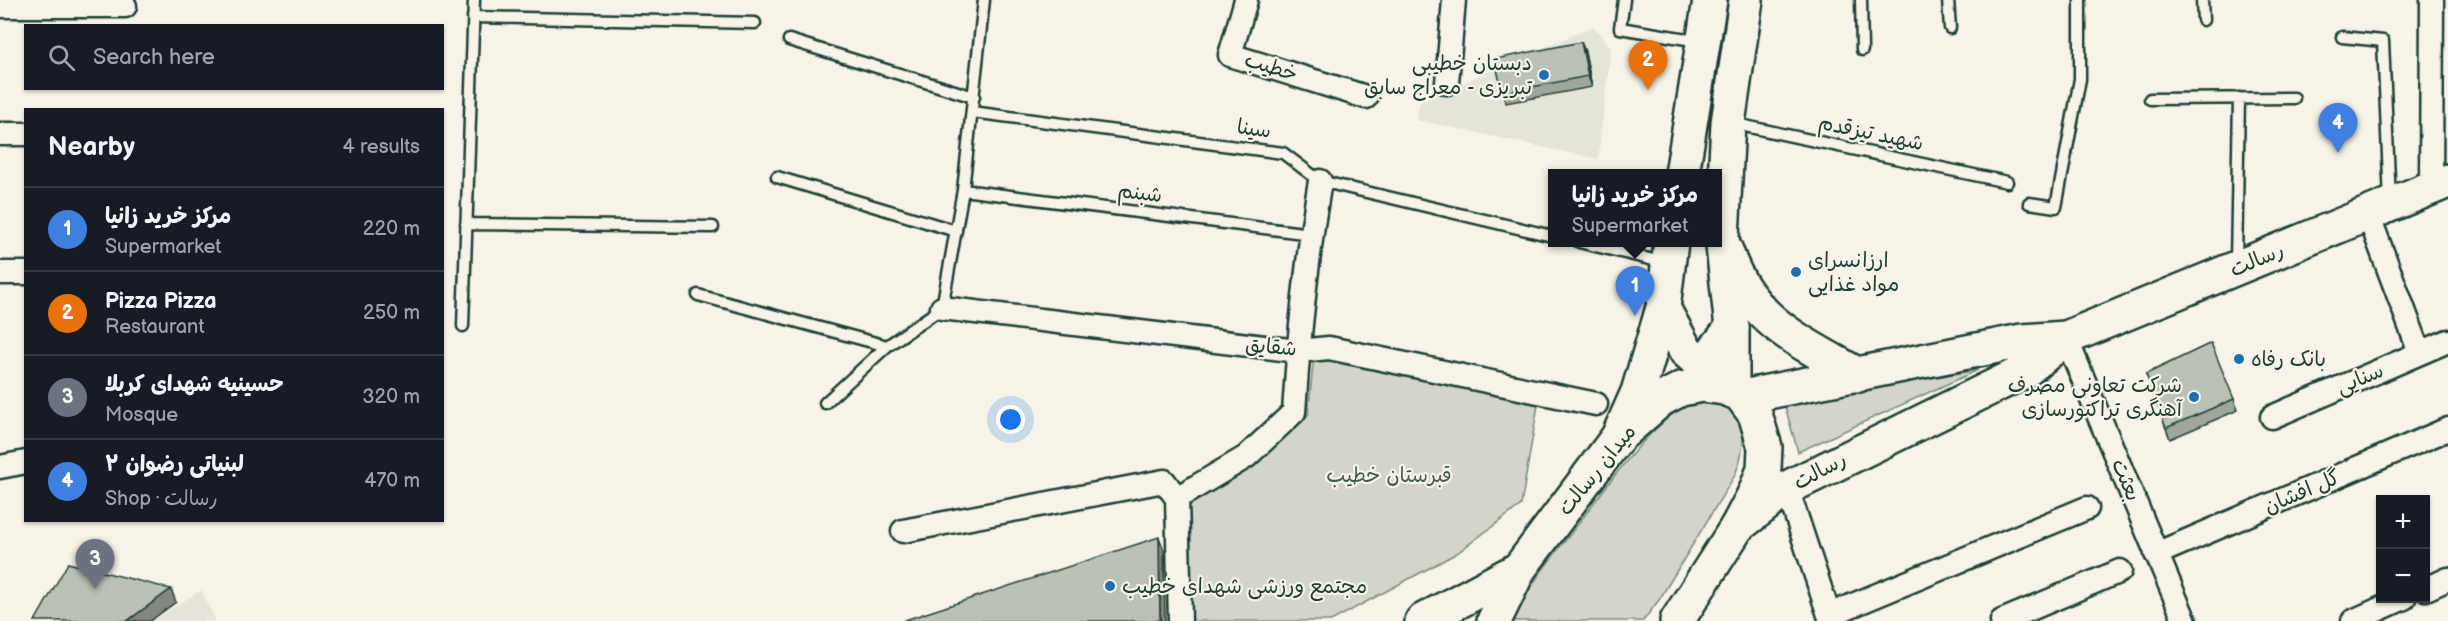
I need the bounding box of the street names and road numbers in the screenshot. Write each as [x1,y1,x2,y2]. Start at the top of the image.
street label: خطیب [1241,47,1301,87]
street label: شهید تیزقدم [1816,110,1926,159]
street label: سینا [1235,114,1273,144]
street label: شبنم [1116,178,1164,211]
street label: رسالت [2226,237,2288,283]
street label: شقایق [1244,332,1298,362]
street label: سنایی [2333,358,2388,401]
street label: میدان رسالت [1553,419,1641,521]
street label: رسالت [1789,447,1851,495]
street label: بعثت [2106,455,2146,505]
street label: گل افشان [2260,465,2344,519]

